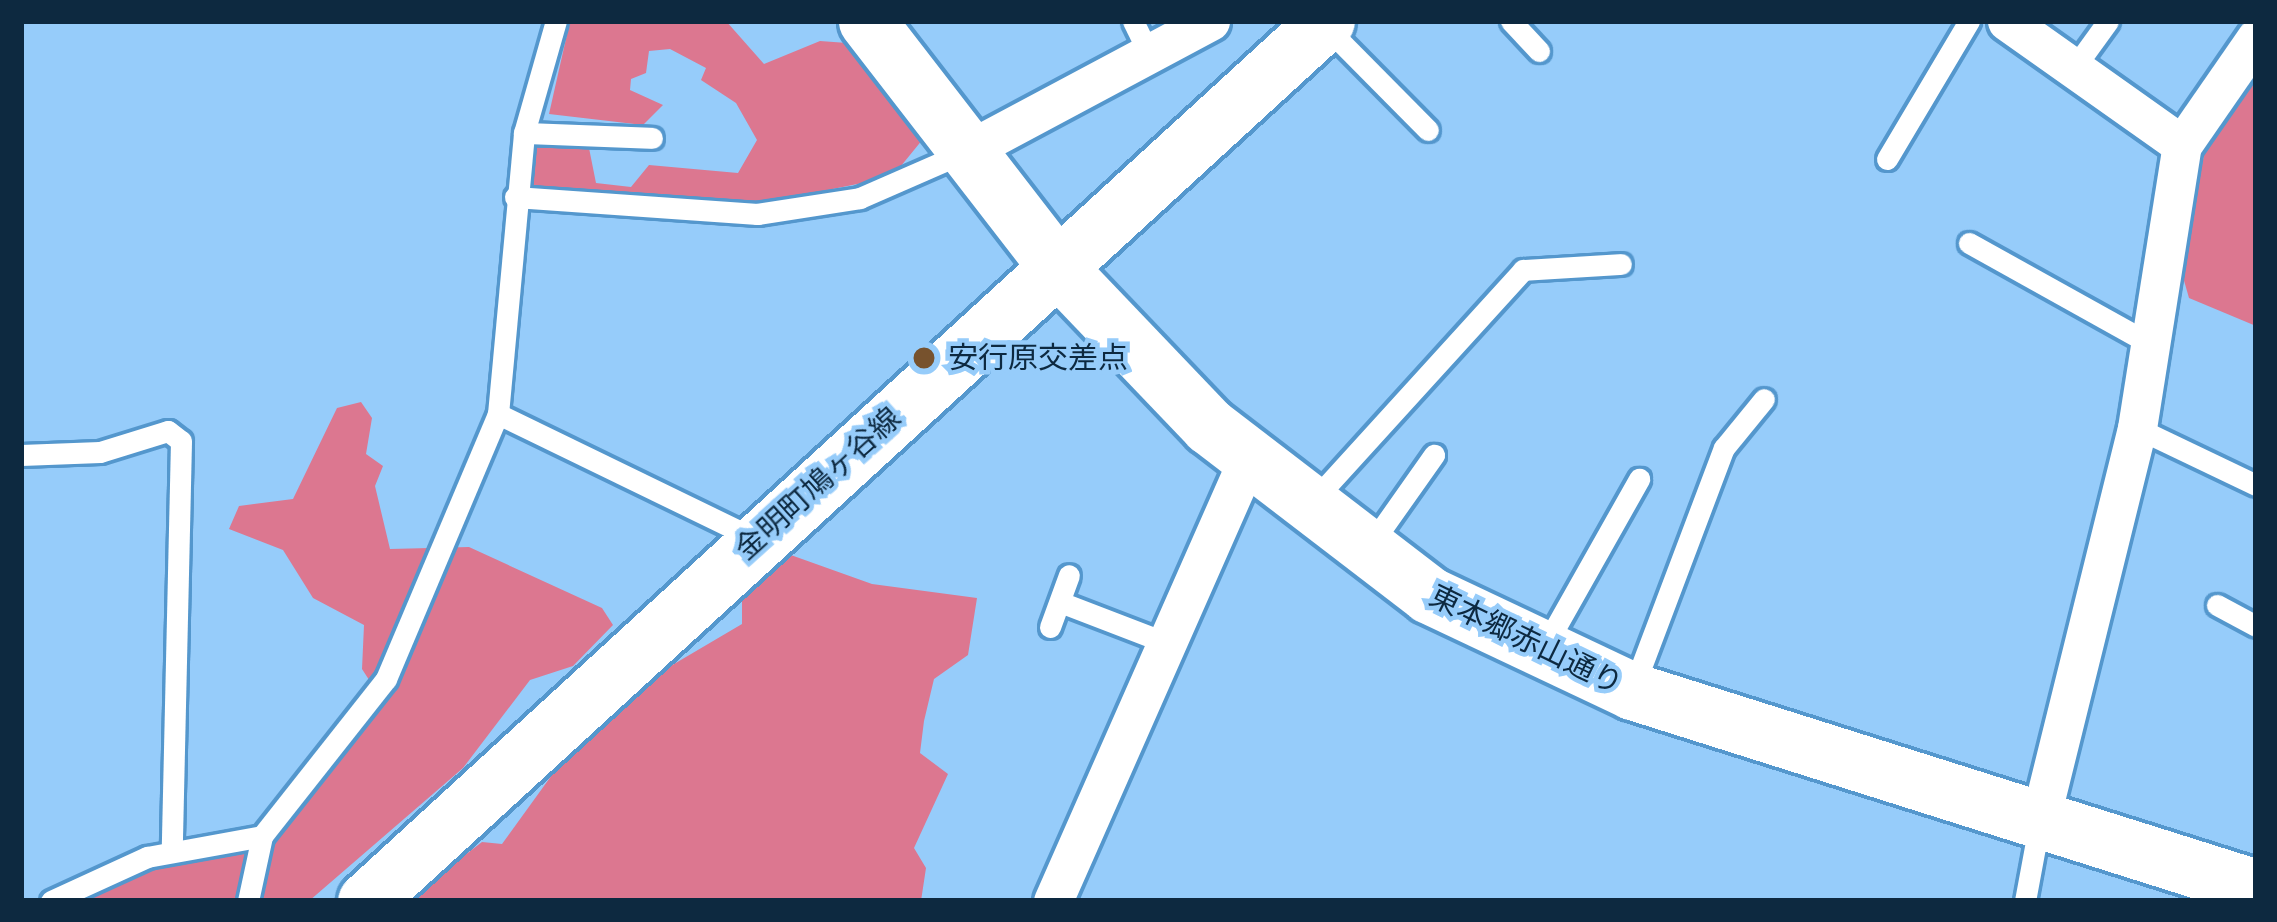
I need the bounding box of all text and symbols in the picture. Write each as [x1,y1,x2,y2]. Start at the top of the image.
place label: 安行原交差点 [948,340,1128,376]
marker: 安行原交差点 [911,345,937,371]
street label: 金明町鳩ヶ谷線 [728,400,908,568]
street label: 東本郷赤山通り [1424,578,1628,702]

